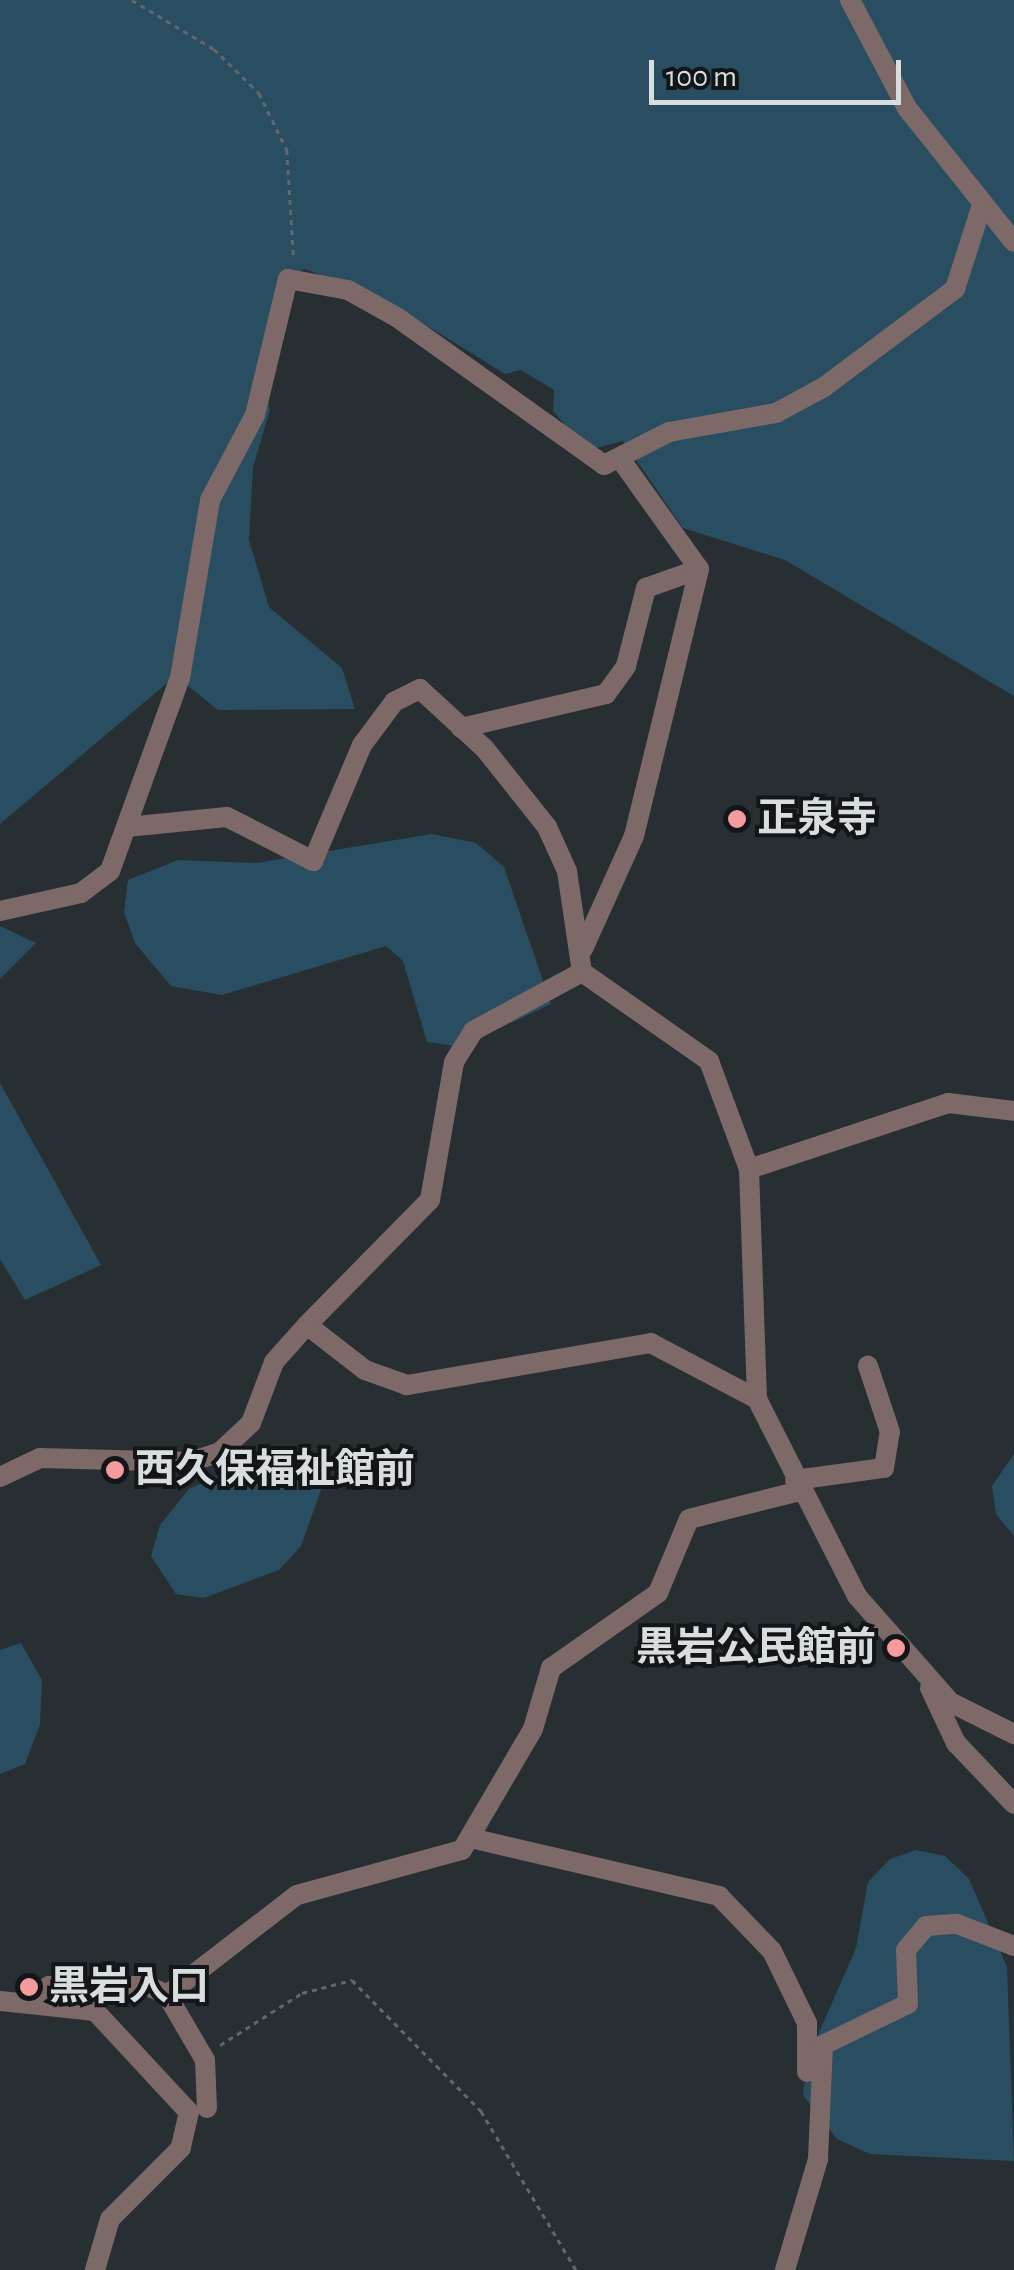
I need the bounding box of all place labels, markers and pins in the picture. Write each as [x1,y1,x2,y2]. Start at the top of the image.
place label: 正泉寺 [757,795,877,843]
marker: 正泉寺 [726,808,748,830]
place label: 西久保福祉館前 [135,1446,415,1494]
marker: 西久保福祉館前 [104,1459,126,1481]
place label: 黒岩公民館前 [636,1624,876,1672]
marker: 黒岩公民館前 [885,1637,907,1659]
place label: 黒岩入口 [49,1963,209,2011]
marker: 黒岩入口 [18,1976,40,1998]

